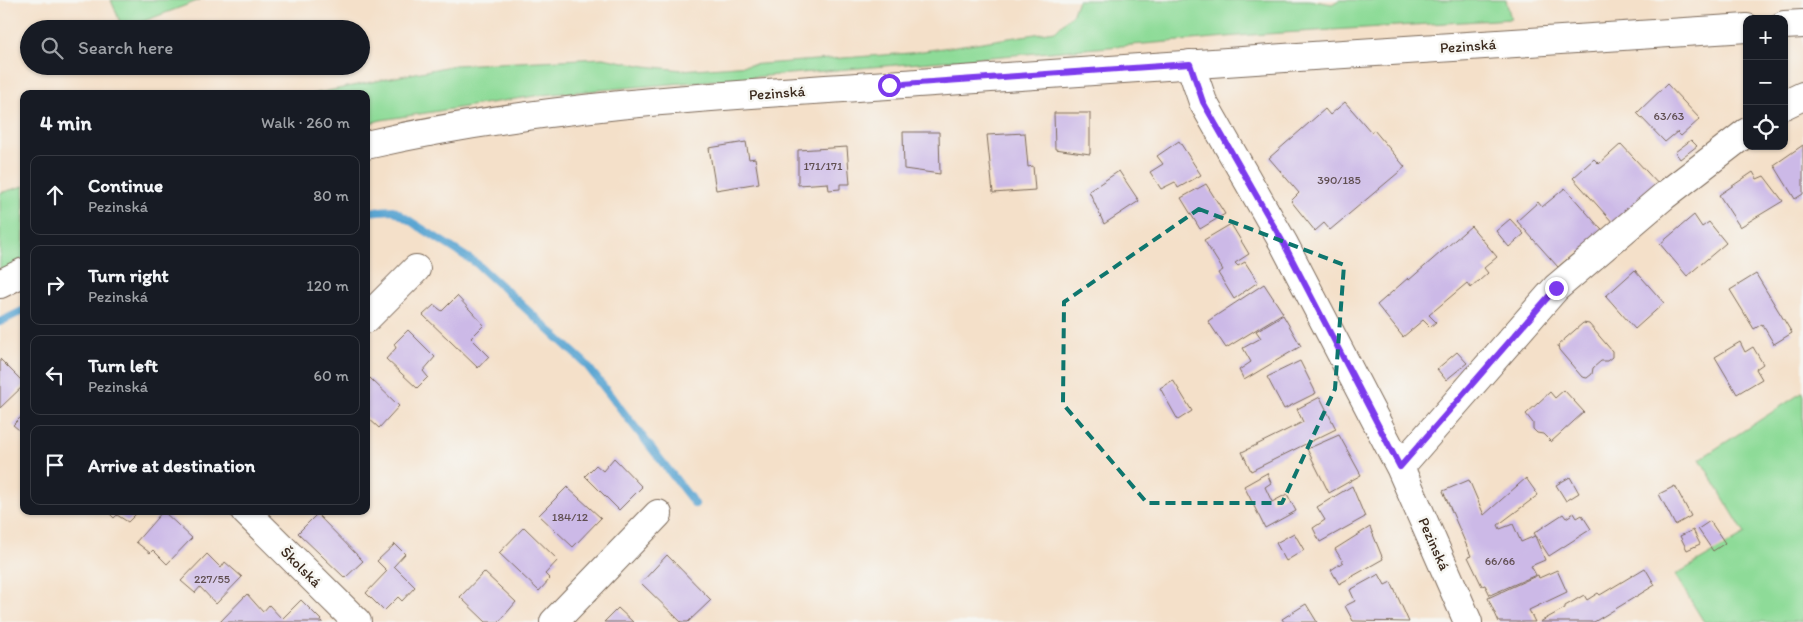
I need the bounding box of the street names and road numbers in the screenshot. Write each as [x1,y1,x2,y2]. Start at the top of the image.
street label: Pezinská [1439,35,1497,57]
street label: Pezinská [748,82,806,104]
street label: Pezinská [1414,515,1454,574]
street label: Školská [277,543,325,591]

